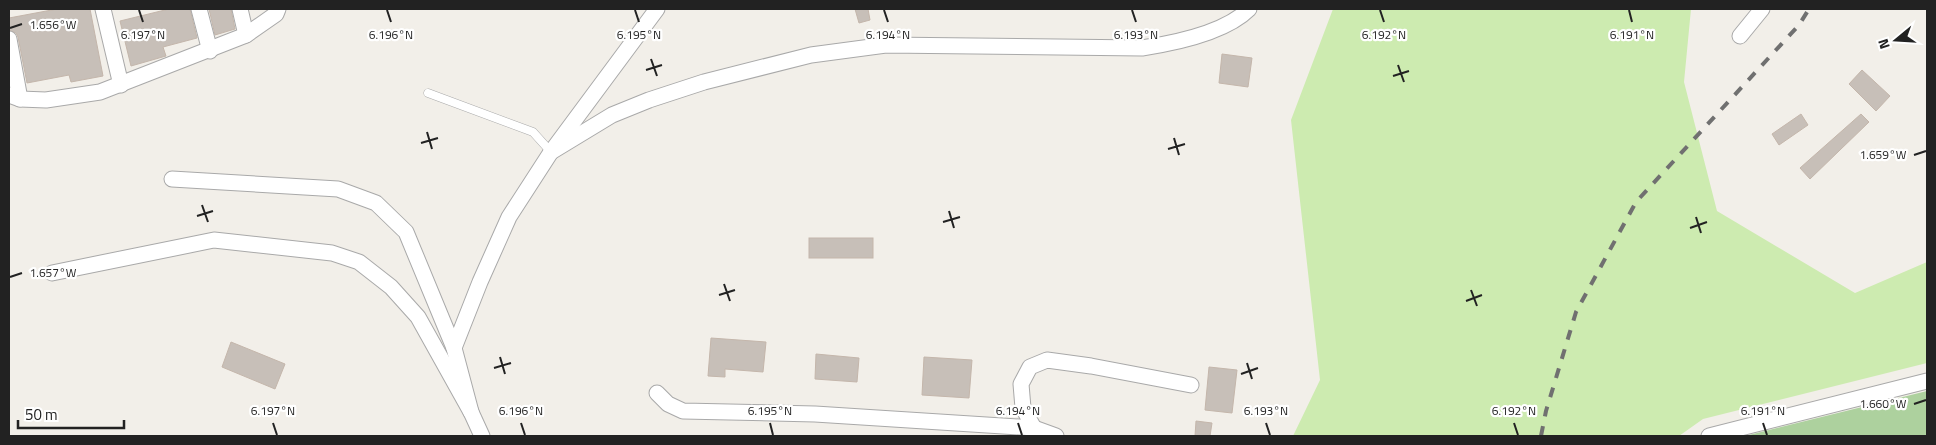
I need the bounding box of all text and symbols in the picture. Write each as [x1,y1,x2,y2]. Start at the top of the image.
text: 1.656°W [30,15,77,34]
north arrow [1871,15,1921,65]
text: 6.197°N [121,25,165,44]
text: 6.196°N [369,25,413,44]
text: 6.195°N [617,25,661,44]
text: 6.194°N [866,25,910,44]
text: 6.193°N [1114,25,1158,44]
text: 6.192°N [1362,25,1406,44]
text: 6.191°N [1610,25,1654,44]
text: N [1872,36,1895,52]
text: 1.659°W [1860,145,1907,164]
text: 1.657°W [30,263,77,282]
text: 1.660°W [1860,394,1907,413]
scale bar [18,398,124,430]
text: 6.197°N [251,401,295,420]
text: 6.196°N [499,401,543,420]
text: 6.195°N [748,401,792,420]
text: 6.194°N [996,401,1040,420]
text: 6.193°N [1244,401,1288,420]
text: 6.192°N [1492,401,1536,420]
text: 6.191°N [1741,401,1785,420]
text: 50 m [25,403,58,426]

